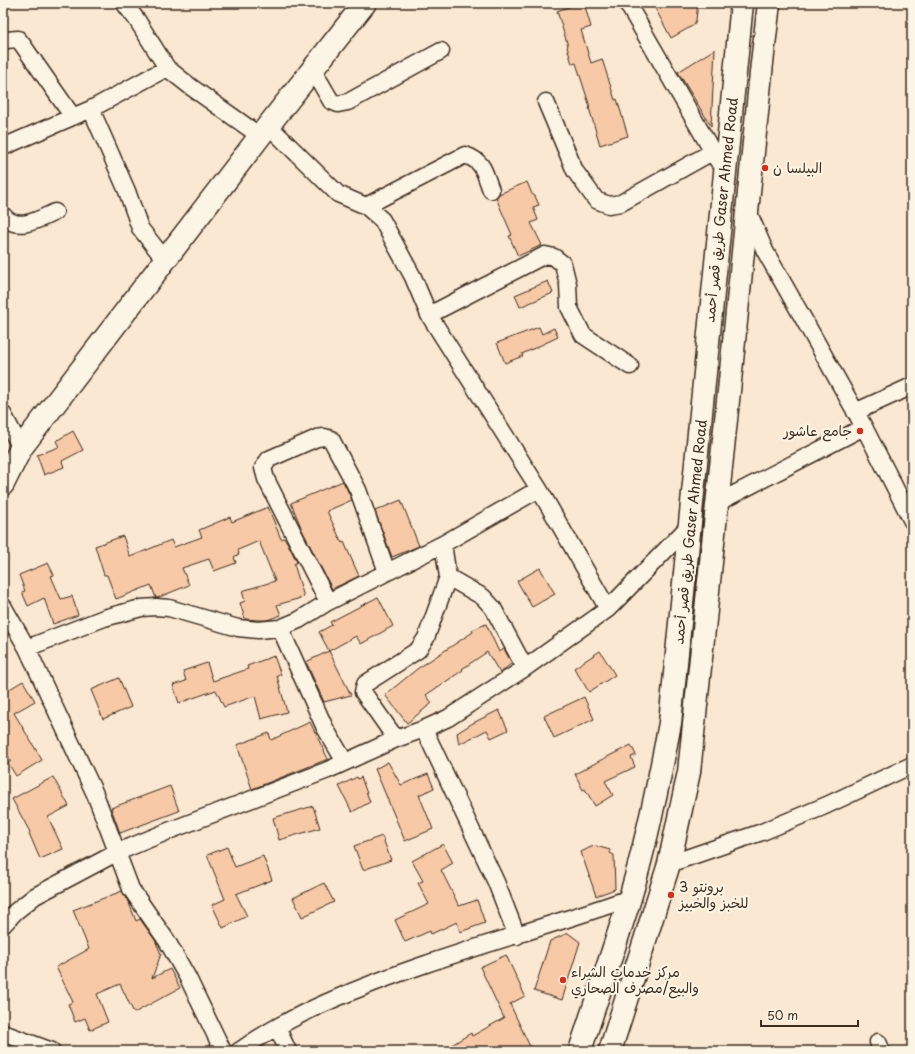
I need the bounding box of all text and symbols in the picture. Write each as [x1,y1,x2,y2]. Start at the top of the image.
street label: طريق قصر أحمد Gaser Ahmed Road [698,96,743,323]
place label: البيلسا ن [773,157,822,178]
marker: البيلسا ن [760,163,770,173]
street label: طريق قصر أحمد Gaser Ahmed Road [667,418,712,645]
place label: جامع عاشور [783,420,852,442]
marker: جامع عاشور [855,426,865,436]
place label: برونتو 3 للخبز والخبيز [678,876,748,913]
marker: برونتو 3 للخبز والخبيز [666,890,676,900]
place label: مركز خدمات الشراء والبيع/مصرف الصحاري [571,961,699,999]
marker: مركز خدمات الشراء والبيع/مصرف الصحاري [558,975,568,985]
scale bar [761,1002,858,1028]
text: 50 m [767,1006,798,1024]

